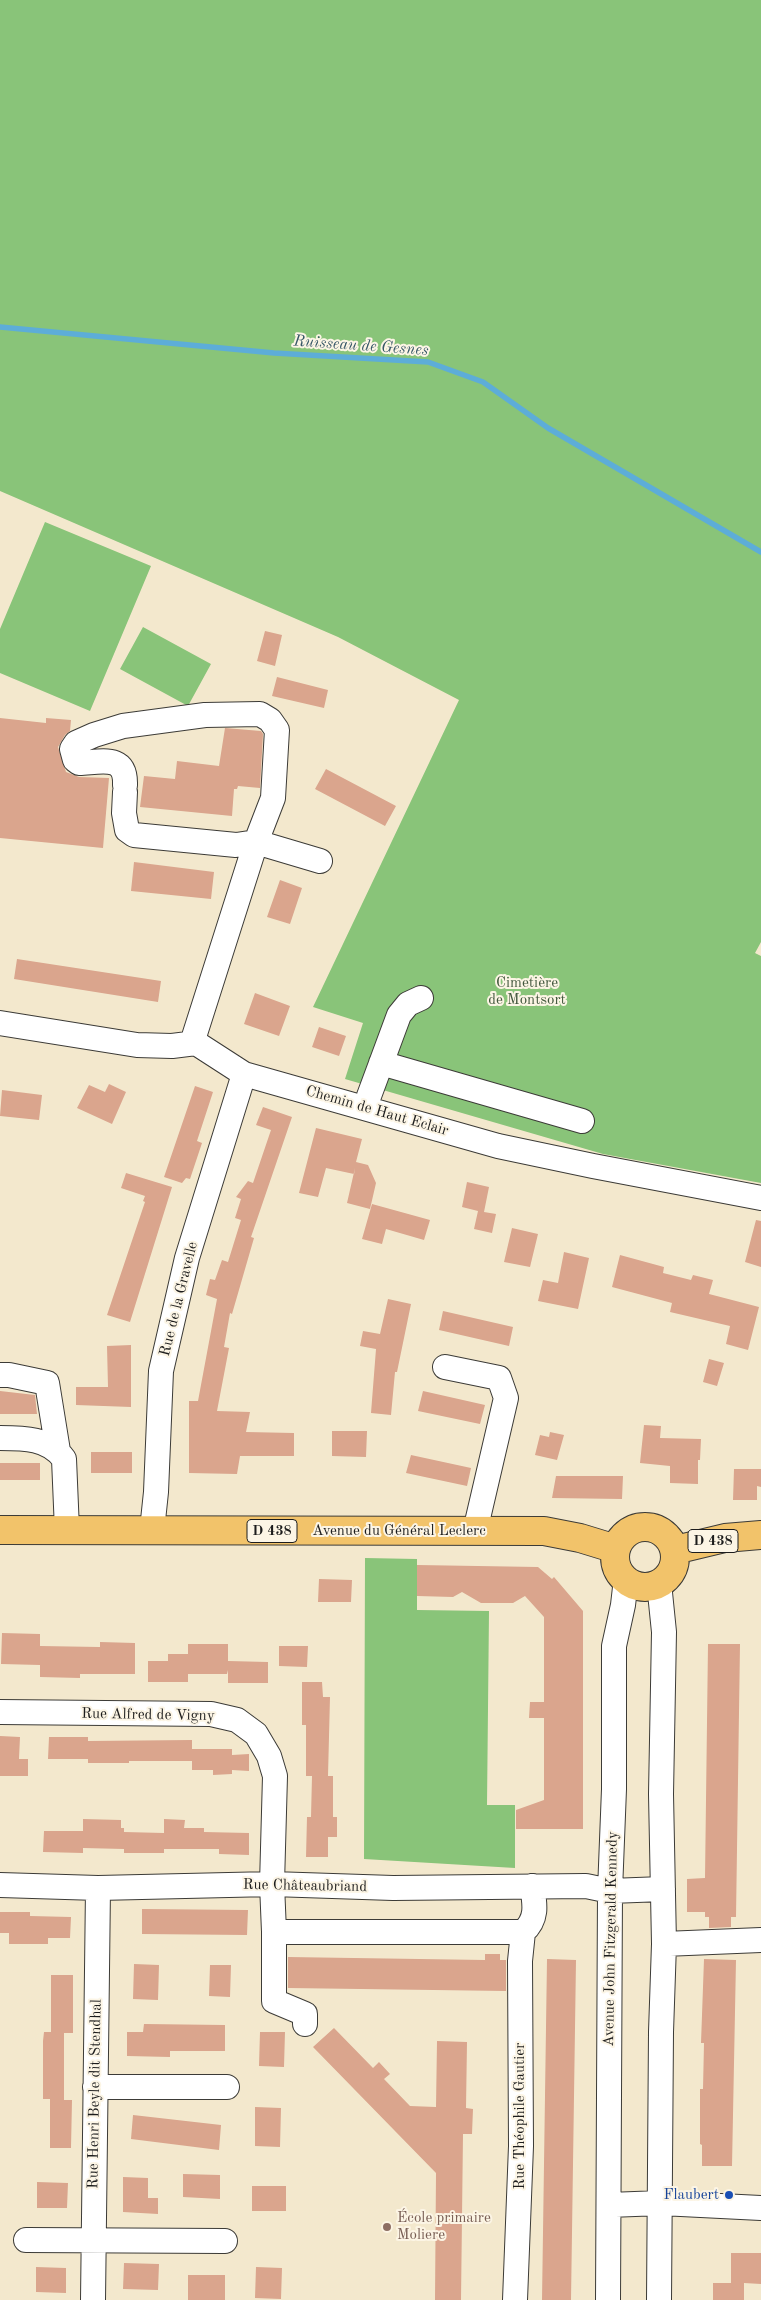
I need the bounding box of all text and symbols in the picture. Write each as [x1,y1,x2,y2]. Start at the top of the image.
water label: Ruisseau de Gesnes [293,332,429,360]
park label: Cimetière de Montsort [488,974,566,1009]
street label: Chemin de Haut Eclair [304,1082,450,1140]
street label: Rue de la Gravelle [156,1240,202,1358]
road number: D 438 [247,1520,297,1542]
street label: Avenue du Général Leclerc [312,1522,486,1540]
road number: D 438 [688,1530,738,1552]
street label: Rue Alfred de Vigny [81,1705,215,1725]
street label: Avenue John Fitzgerald Kennedy [600,1831,622,2047]
street label: Rue Châteaubriand [243,1876,367,1896]
street label: Rue Henri Beyle dit Stendhal [84,1999,106,2189]
street label: Rue Théophile Gautier [511,2043,529,2189]
place label: Flaubert [663,2186,719,2204]
marker: Flaubert [723,2189,735,2201]
place label: École primaire Moliere [397,2209,491,2244]
marker: École primaire Moliere [381,2221,393,2233]

